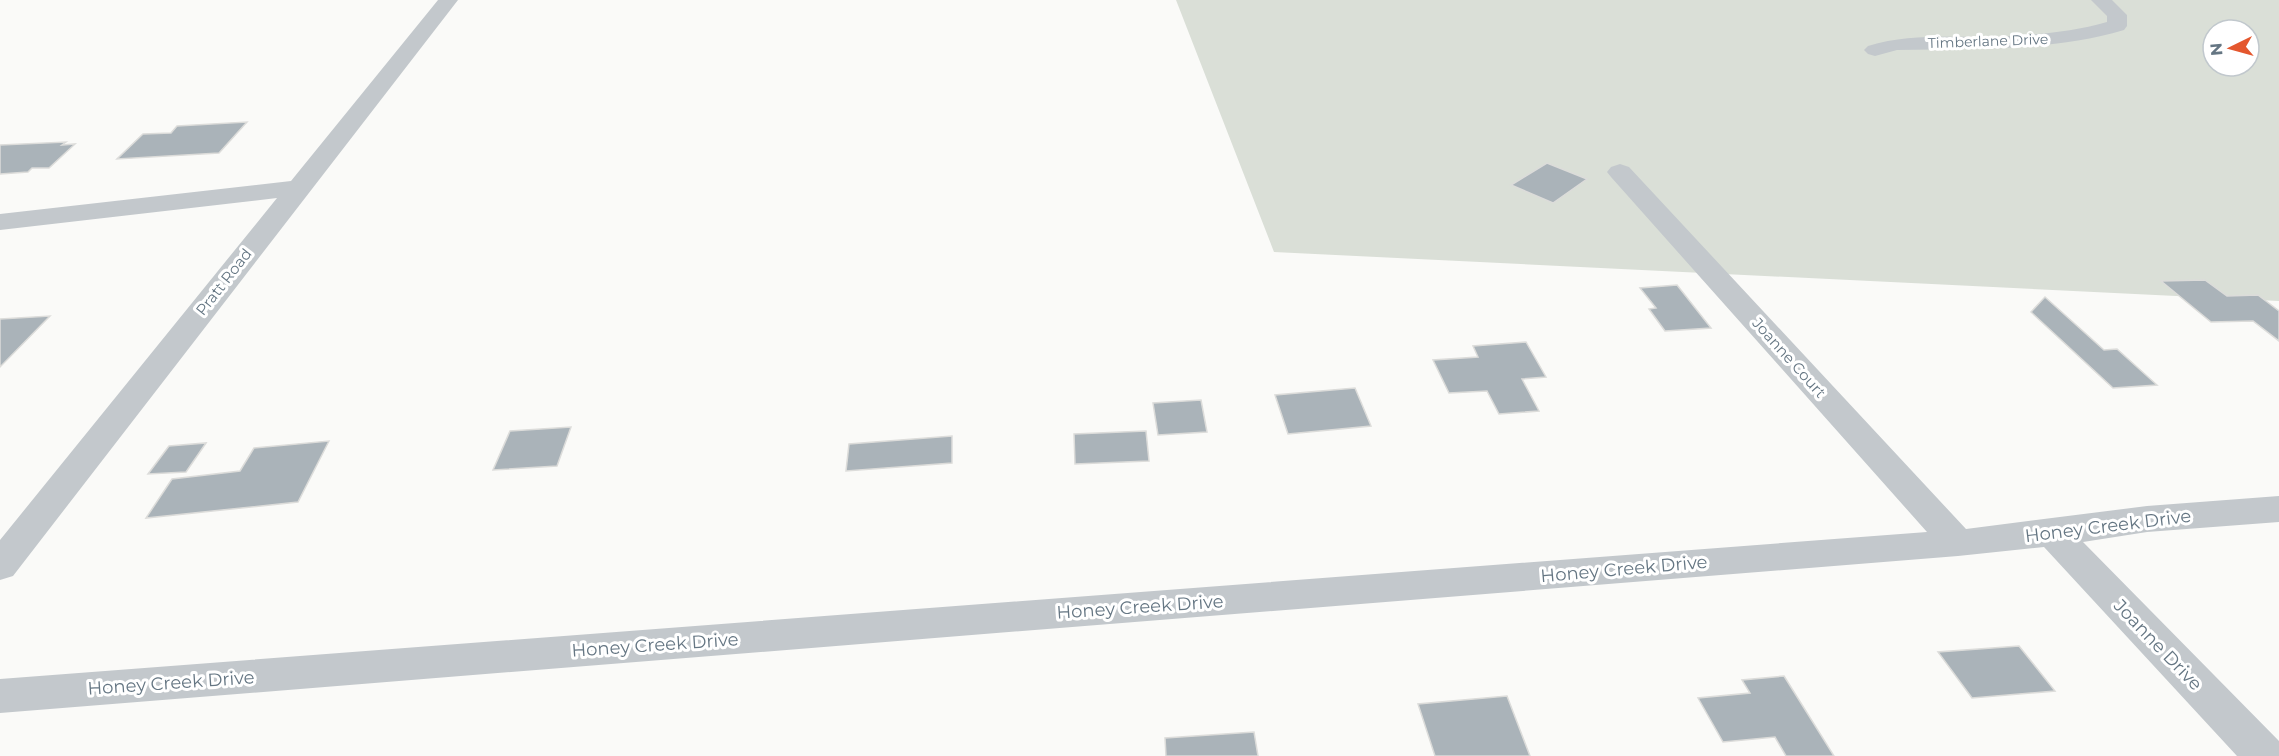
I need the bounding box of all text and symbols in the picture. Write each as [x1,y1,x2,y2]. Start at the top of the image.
north arrow [2201,18,2261,78]
street label: Timberlane Drive [1928,30,2048,52]
text: N [2207,42,2227,57]
street label: Pratt Road [192,244,256,319]
street label: Joanne Court [1748,313,1830,402]
street label: Honey Creek Drive [2024,505,2193,547]
street label: Honey Creek Drive [1540,551,1708,587]
street label: Honey Creek Drive [1056,590,1224,624]
street label: Joanne Drive [2108,594,2207,695]
street label: Honey Creek Drive [571,628,739,662]
street label: Honey Creek Drive [87,666,255,700]

